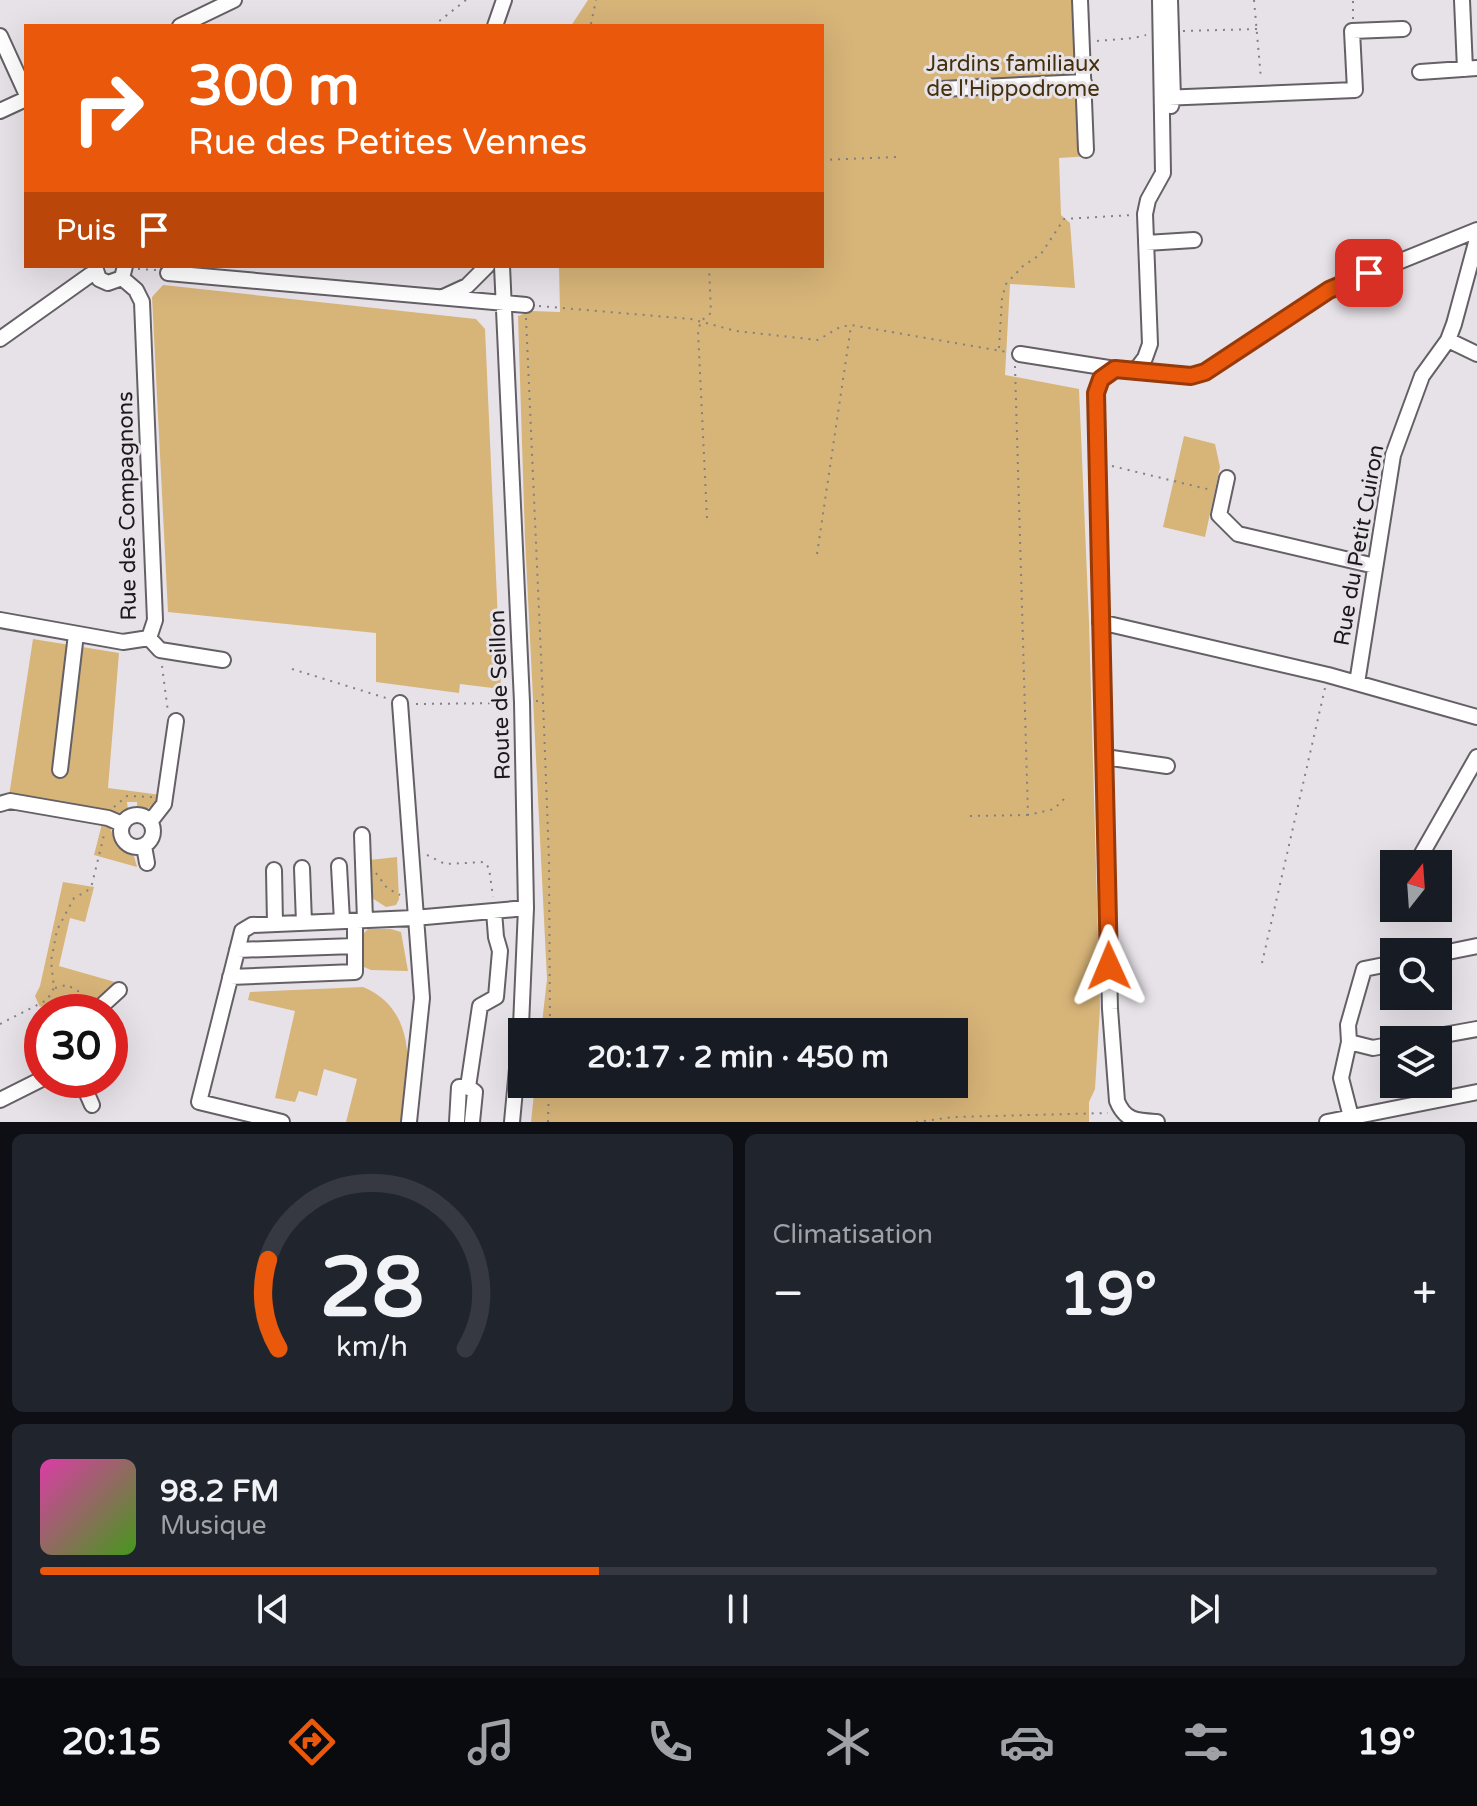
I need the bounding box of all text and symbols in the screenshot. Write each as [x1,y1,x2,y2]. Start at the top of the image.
park label: Jardins familiaux de l'Hippodrome [926,51,1100,102]
text: 300 m [188,53,359,120]
icon: right [56,56,160,160]
text: Rue des Petites Vennes [188,121,587,164]
icon: arrive [132,208,176,252]
text: Puis [56,212,116,249]
pin [1335,239,1403,307]
icon: arrive [1347,251,1391,295]
street label: Rue des Compagnons [112,391,142,621]
street label: Rue du Petit Cuiron [1328,442,1389,648]
street label: Route de Seillon [484,609,516,780]
north arrow [1380,850,1452,922]
map controls [1380,850,1452,1098]
position arrow [1067,924,1151,1008]
button: search [1380,938,1452,1010]
speed limit sign: 30 [24,994,128,1098]
button: layers [1380,1026,1452,1098]
text: 20:17 · 2 min · 450 m [587,1039,889,1076]
text: Climatisation [773,1219,933,1250]
text: 28 [320,1239,424,1339]
text: 19° [1059,1259,1157,1331]
text: − [773,1268,804,1321]
text: + [1412,1268,1437,1321]
text: km/h [336,1330,408,1364]
text: 98.2 FM [160,1473,279,1510]
text: Musique [160,1510,267,1541]
icon: previous [251,1587,295,1631]
icon: pause [716,1587,760,1631]
icon: next [1182,1587,1226,1631]
icon: directions [284,1714,340,1770]
icon: music [463,1714,519,1770]
icon: phone [642,1714,698,1770]
icon: climate [820,1714,876,1770]
icon: car [999,1714,1055,1770]
icon: filters [1178,1714,1234,1770]
text: 20:15 [61,1721,161,1764]
text: 19° [1357,1721,1416,1764]

